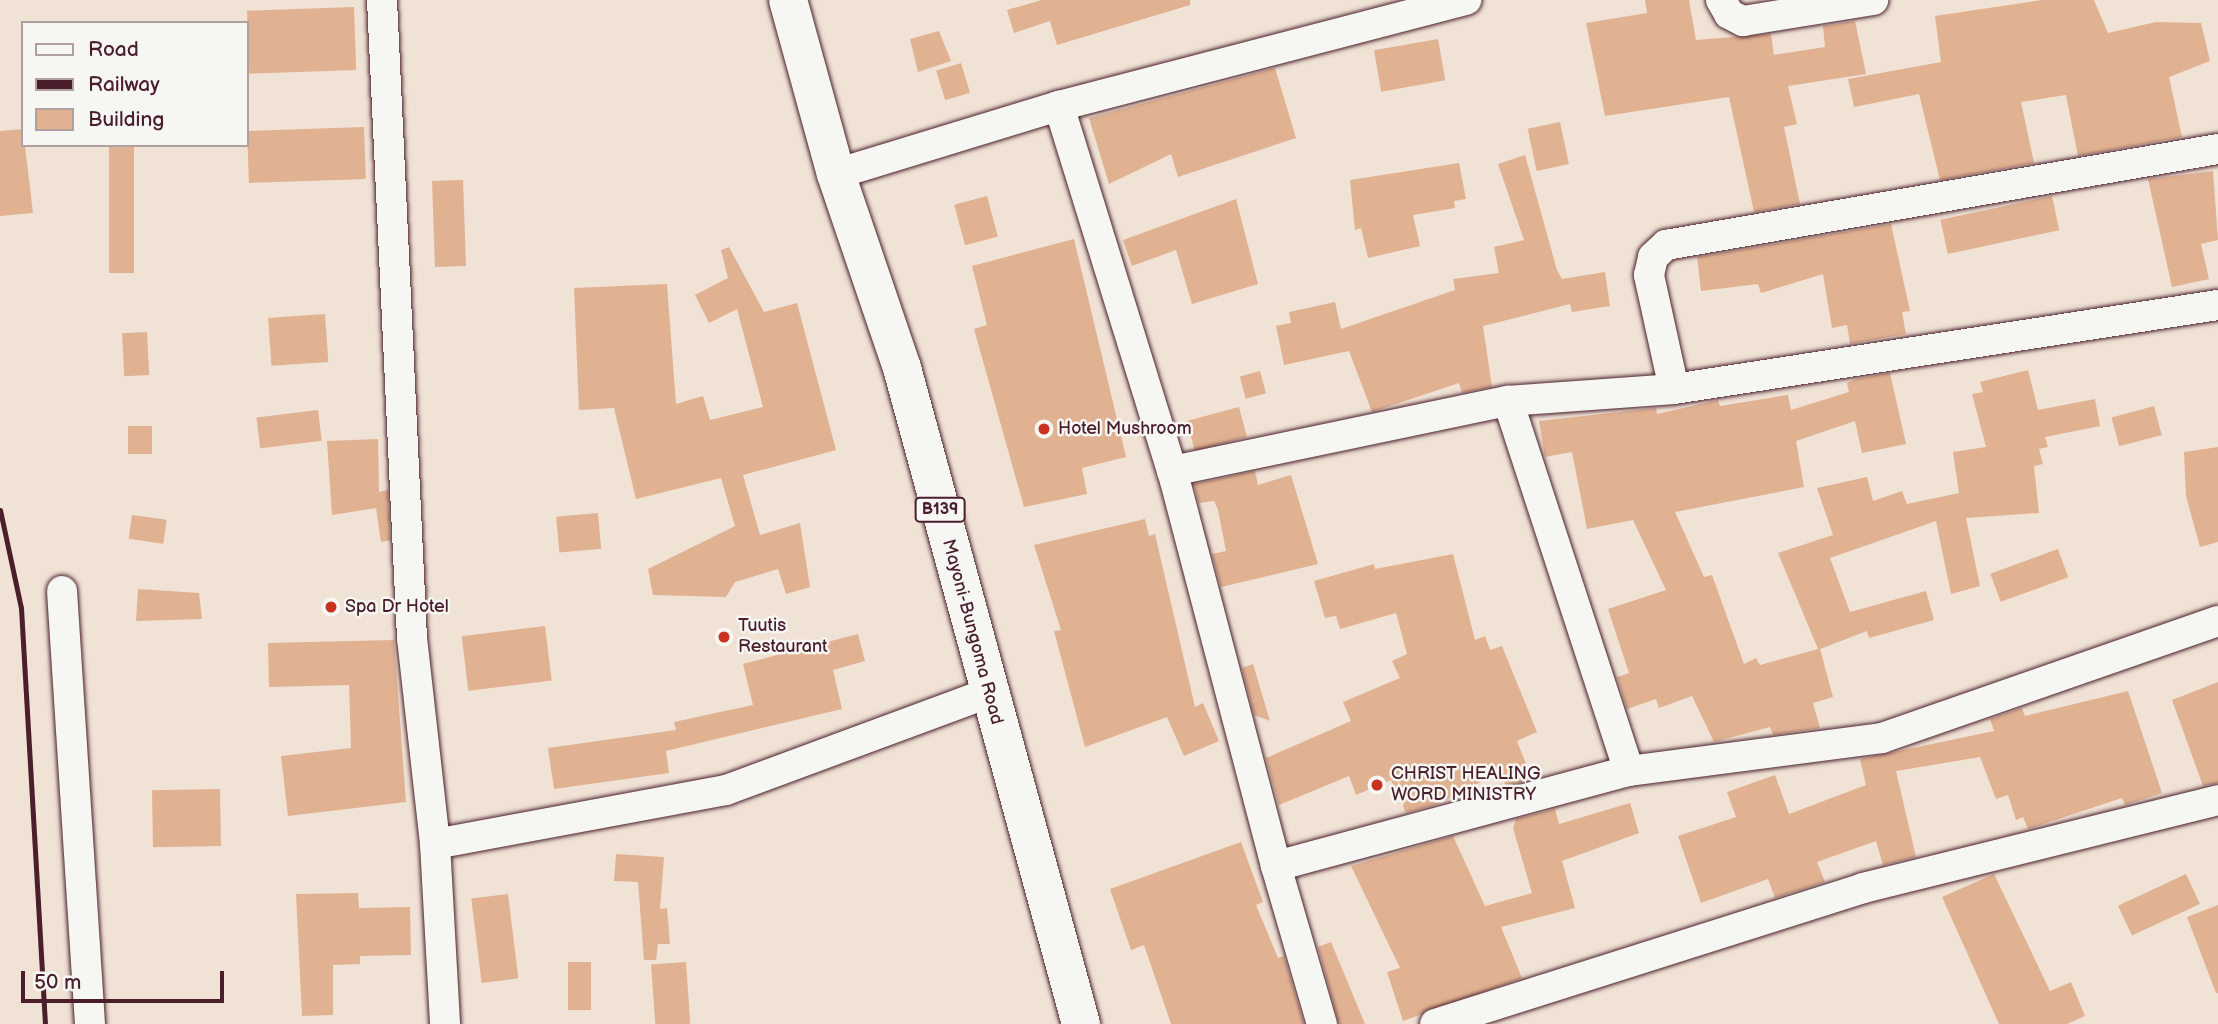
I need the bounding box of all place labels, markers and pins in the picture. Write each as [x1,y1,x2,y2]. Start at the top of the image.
place label: Hotel Mushroom [1058,418,1192,440]
marker: Hotel Mushroom [1036,421,1052,437]
place label: Spa Dr Hotel [345,596,449,618]
marker: Spa Dr Hotel [323,599,339,615]
place label: Tuutis Restaurant [738,616,828,658]
marker: Tuutis Restaurant [716,629,732,645]
place label: CHRIST HEALING WORD MINISTRY [1391,764,1541,806]
marker: CHRIST HEALING WORD MINISTRY [1369,777,1385,793]

